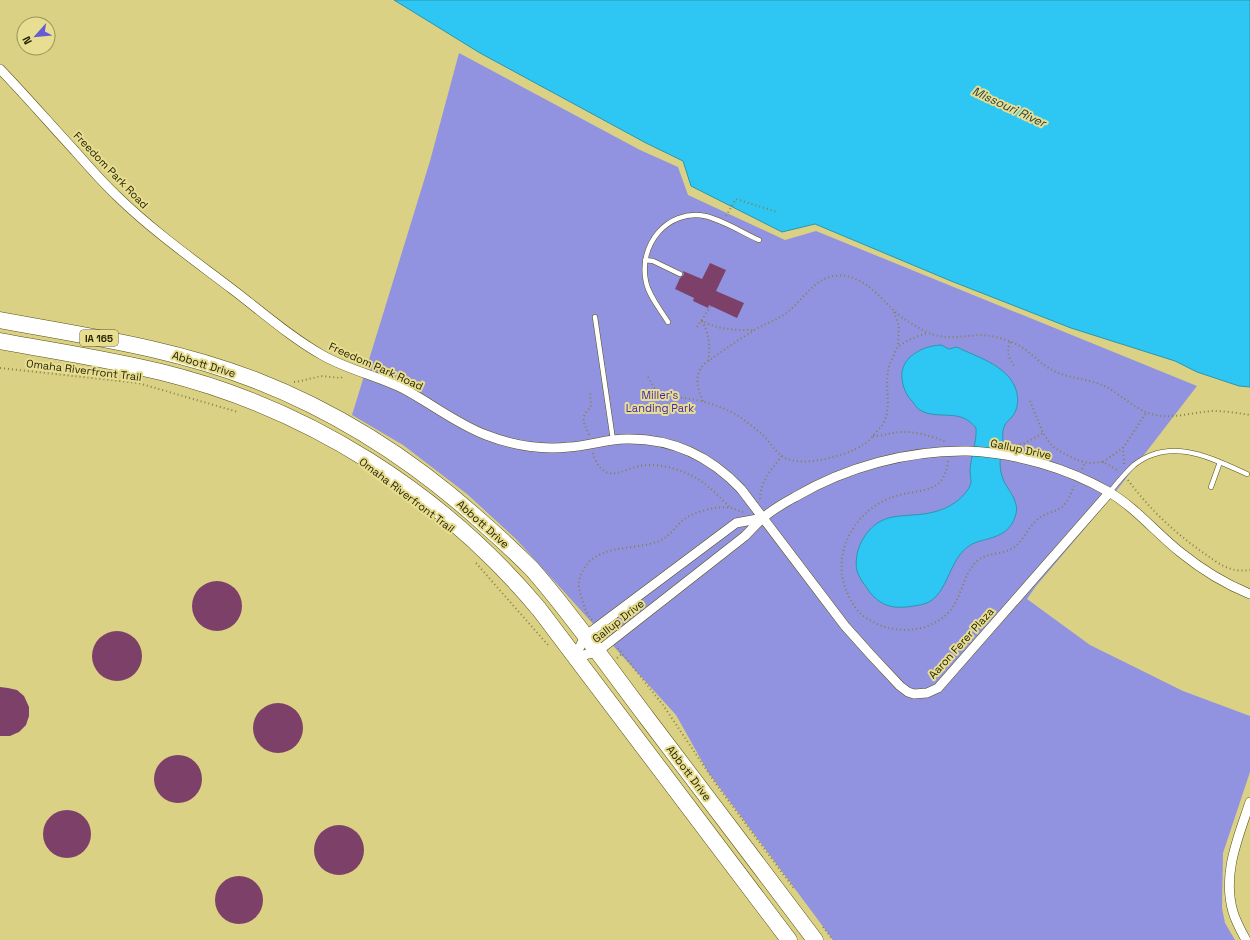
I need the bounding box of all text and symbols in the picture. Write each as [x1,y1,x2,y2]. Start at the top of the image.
north arrow [16,16,56,56]
text: N [19,34,35,47]
water label: Missouri River [970,83,1050,132]
street label: Freedom Park Road [71,129,151,211]
road number: IA 165 [80,330,118,346]
street label: Freedom Park Road [327,339,425,393]
street label: Abbott Drive [171,348,237,380]
street label: Omaha Riverfront Trail [26,356,142,384]
park label: Miller's Landing Park [626,388,694,415]
street label: Gallup Drive [989,436,1053,462]
street label: Omaha Riverfront Trail [356,454,458,536]
street label: Abbott Drive [454,497,512,551]
street label: Gallup Drive [589,596,647,646]
street label: Aaron Ferer Plaza [925,604,997,682]
street label: Abbott Drive [664,743,714,803]

